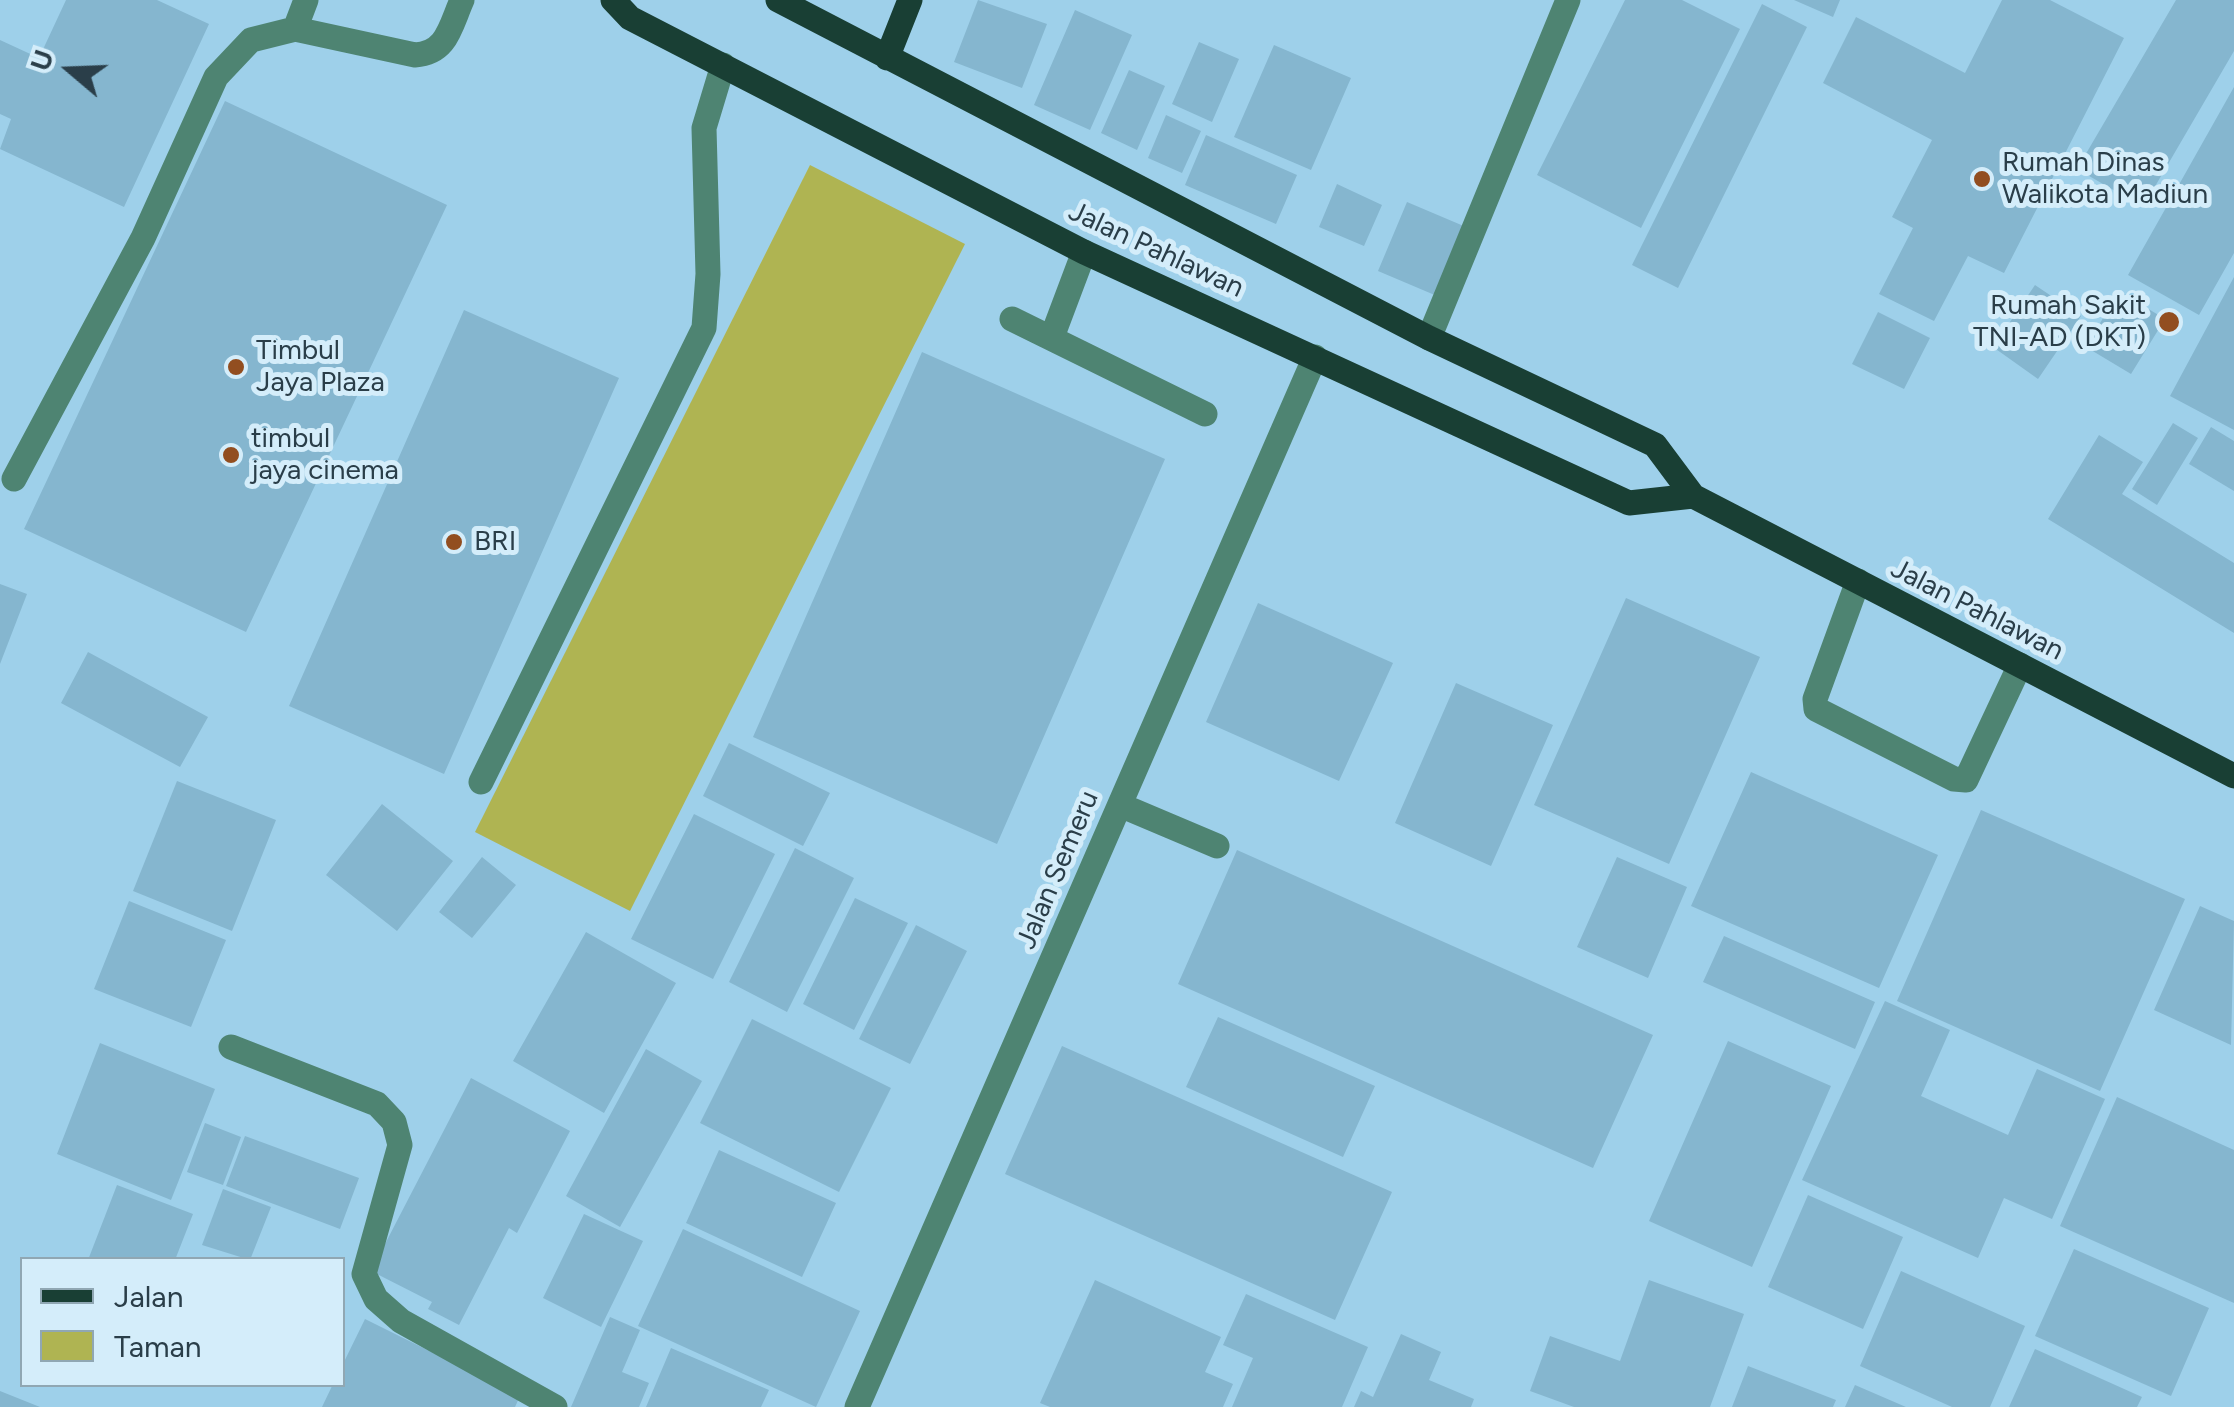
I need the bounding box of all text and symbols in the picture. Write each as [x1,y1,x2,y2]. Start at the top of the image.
north arrow [20,20,120,120]
text: U [22,45,61,75]
place label: Rumah Dinas Walikota Madiun [2002,146,2208,212]
marker: Rumah Dinas Walikota Madiun [1971,168,1993,190]
street label: Jalan Pahlawan [1063,195,1249,305]
place label: Rumah Sakit TNI-AD (DKT) [1973,289,2146,355]
marker: Rumah Sakit TNI-AD (DKT) [2156,309,2182,335]
place label: Timbul Jaya Plaza [256,334,385,400]
marker: Timbul Jaya Plaza [225,356,247,378]
place label: timbul jaya cinema [251,422,399,488]
marker: timbul jaya cinema [220,444,242,466]
place label: BRI [474,525,516,559]
marker: BRI [443,531,465,553]
street label: Jalan Pahlawan [1885,552,2069,668]
street label: Jalan Semeru [1010,786,1106,954]
legend [20,1257,345,1387]
text: Jalan [114,1278,183,1315]
text: Taman [114,1328,202,1365]

